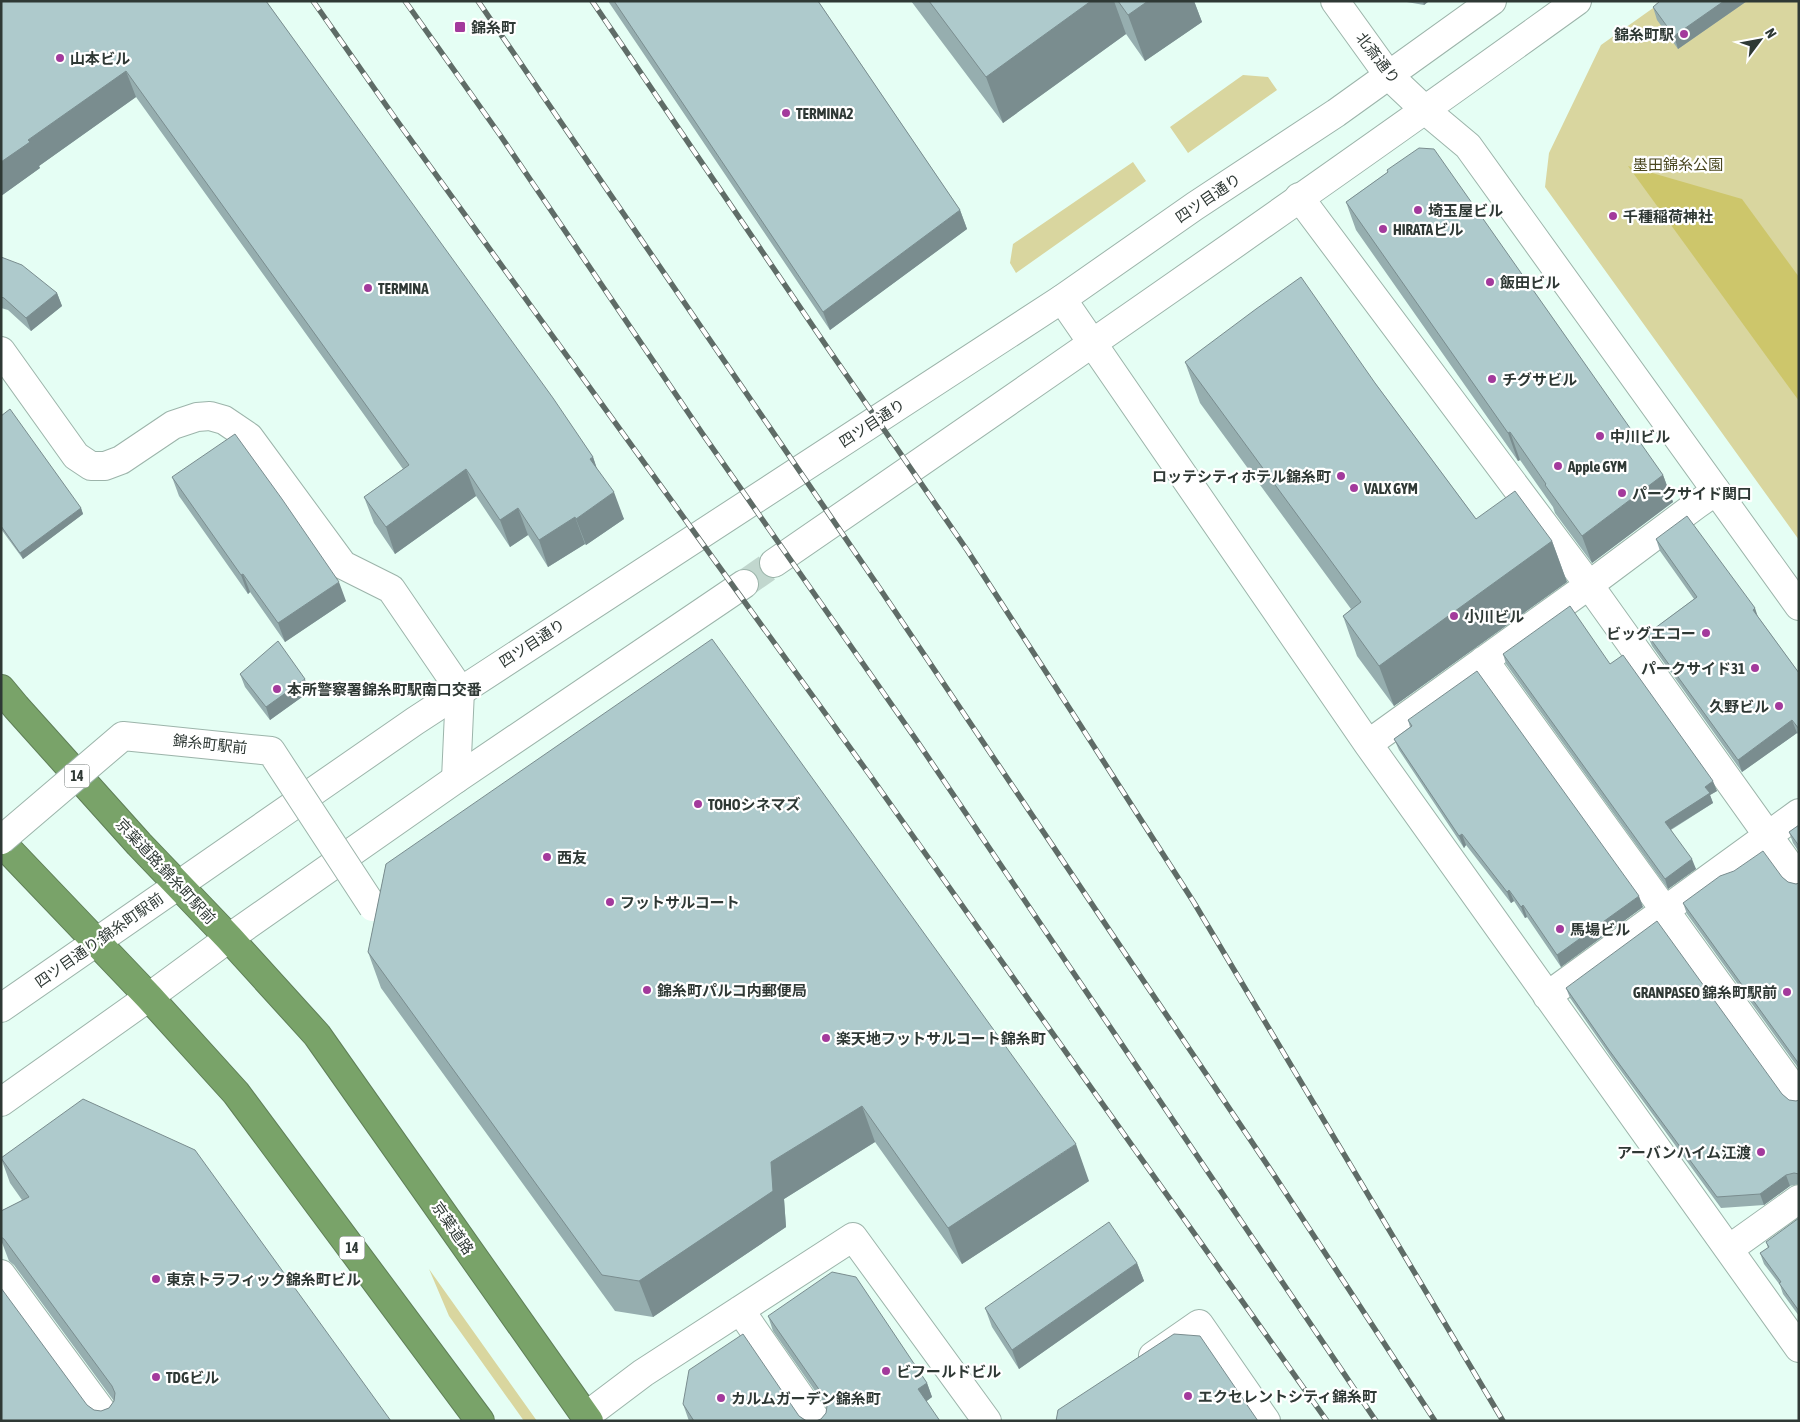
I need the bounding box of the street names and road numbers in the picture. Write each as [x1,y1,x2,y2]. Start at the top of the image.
street label: 北斎通り [1353,29,1403,87]
street label: 四ツ目通り [1172,170,1244,226]
street label: 四ツ目通り [836,395,908,451]
street label: 四ツ目通り [496,615,568,671]
street label: 錦糸町駅前 [172,732,248,756]
road number: 14 [64,764,90,788]
street label: 京葉道路;錦糸町駅前 [113,815,219,927]
street label: 四ツ目通り;錦糸町駅前 [32,889,166,991]
street label: 京葉道路 [429,1199,477,1257]
road number: 14 [340,1236,364,1260]

